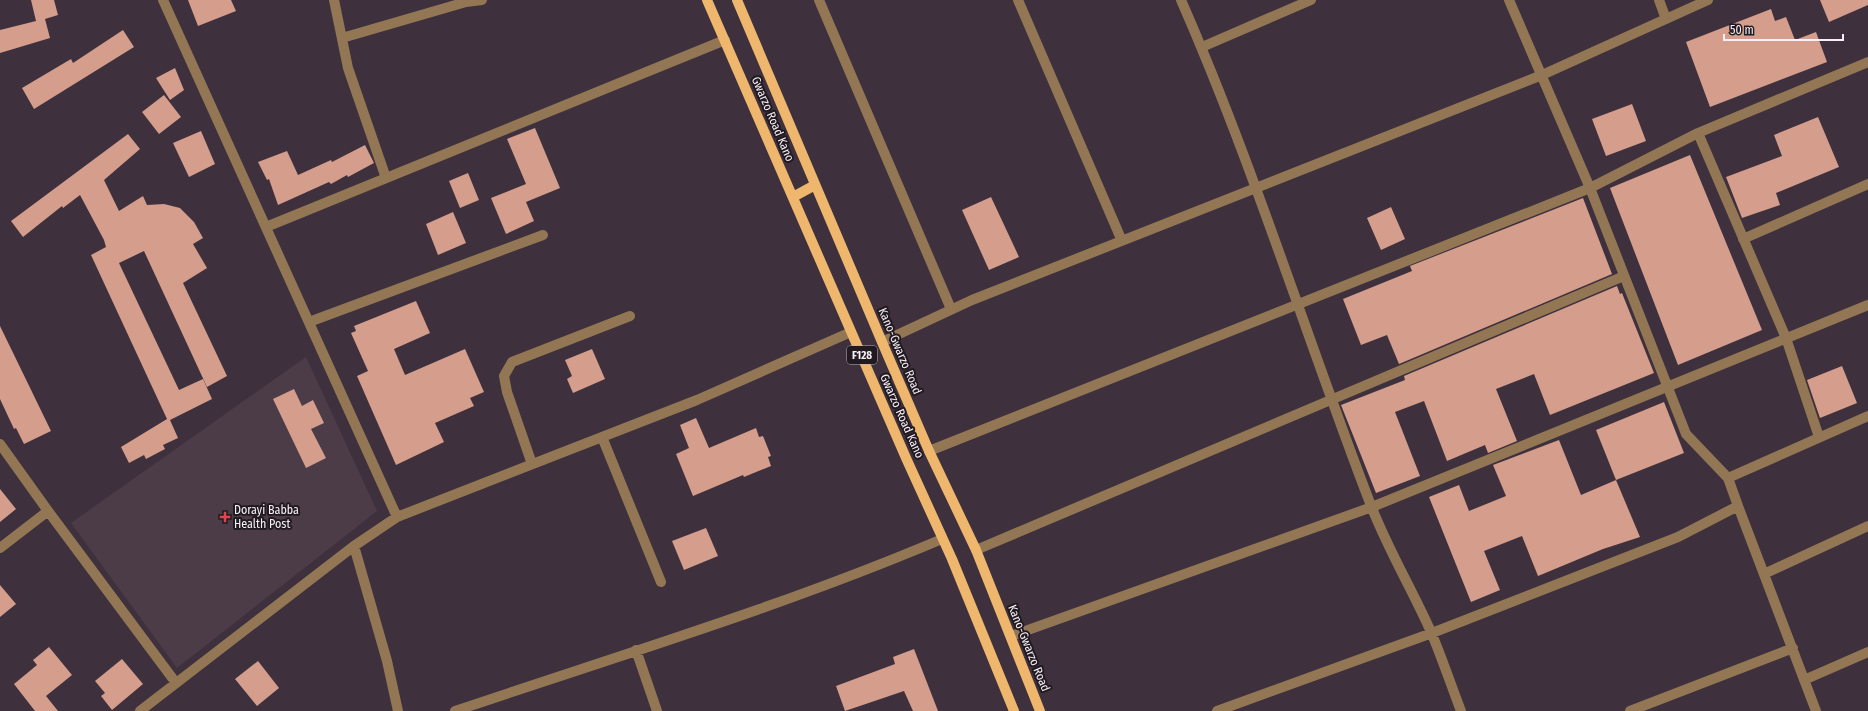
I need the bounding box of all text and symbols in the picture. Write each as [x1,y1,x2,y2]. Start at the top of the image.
scale bar [1724,16,1843,42]
text: 50 m [1730,23,1754,37]
street label: Gwarzo Road Kano [749,74,797,164]
street label: Kano-Gwarzo Road [876,306,924,396]
road number: F128 [847,346,877,364]
street label: Gwarzo Road Kano [877,372,927,460]
place label: Dorayi Babba Health Post [234,503,299,531]
marker: Dorayi Babba Health Post [219,511,231,523]
street label: Kano-Gwarzo Road [1005,603,1053,693]

